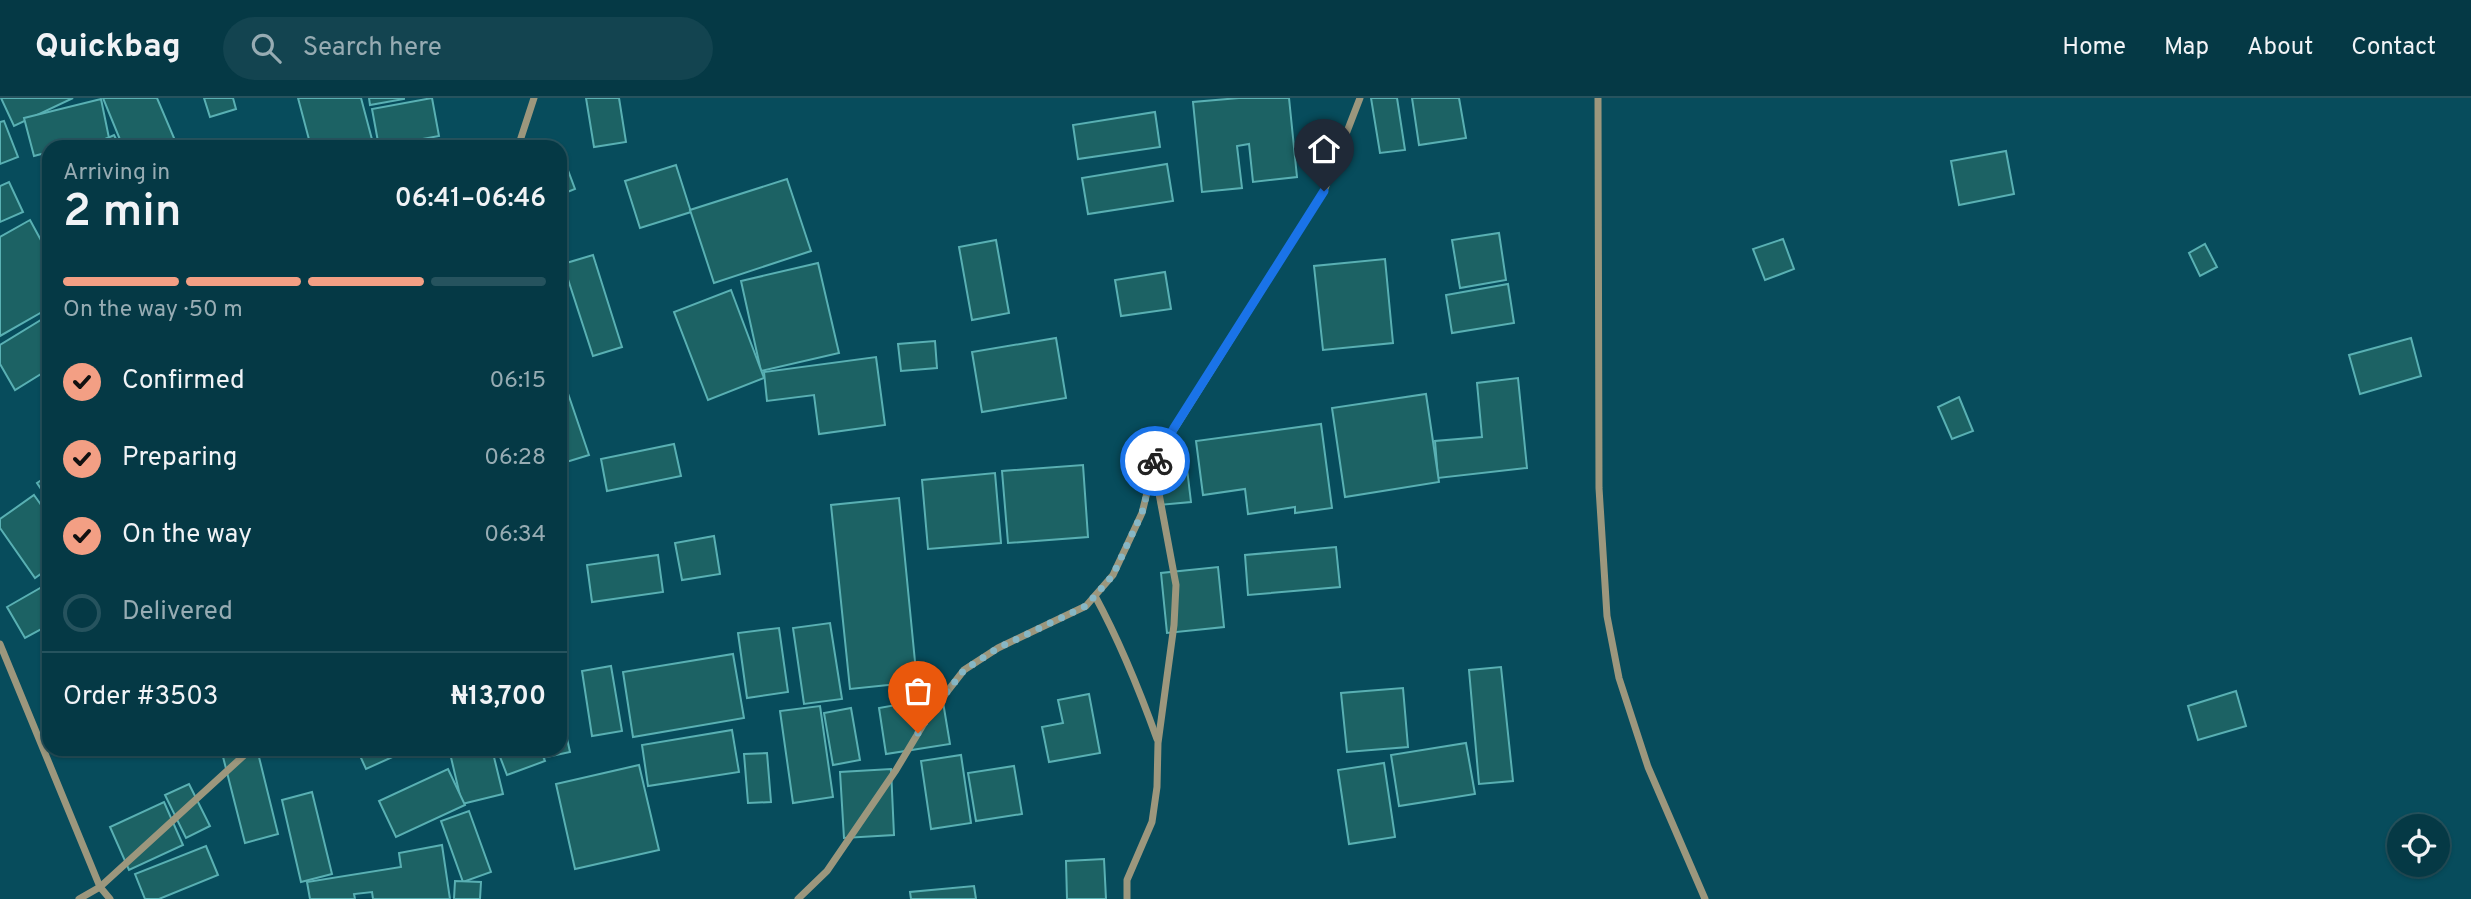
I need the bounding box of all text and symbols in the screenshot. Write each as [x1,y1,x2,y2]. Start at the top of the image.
search box [223,17,713,80]
text: Quickbag [35,27,181,69]
icon: search [247,29,285,67]
text: Search here [303,32,442,65]
text: Home [2062,33,2126,63]
text: Map [2164,33,2209,63]
text: About [2247,33,2313,63]
text: Contact [2351,33,2436,63]
pin [1294,119,1354,191]
icon: home [1305,130,1343,168]
text: Arriving in [63,159,170,188]
text: 06:41–06:46 [395,183,546,216]
text: 2 min [63,184,182,243]
text: On the way · 50 m [63,296,243,325]
icon: check [63,363,101,401]
text: Confirmed [122,365,245,398]
text: 06:15 [489,367,546,396]
courier [1120,426,1190,496]
icon: check [63,440,101,478]
text: Preparing [122,442,237,475]
icon: bike [1136,442,1174,480]
text: 06:28 [484,444,546,473]
icon: check [63,517,101,555]
text: On the way [122,519,252,552]
text: 06:34 [484,521,546,550]
text: Delivered [122,596,233,629]
pin [888,661,948,733]
icon: bag [899,672,937,710]
text: Order #3503 [63,681,218,714]
text: ₦13,700 [451,681,546,714]
map controls [2387,814,2450,877]
button: locate [2387,814,2450,877]

